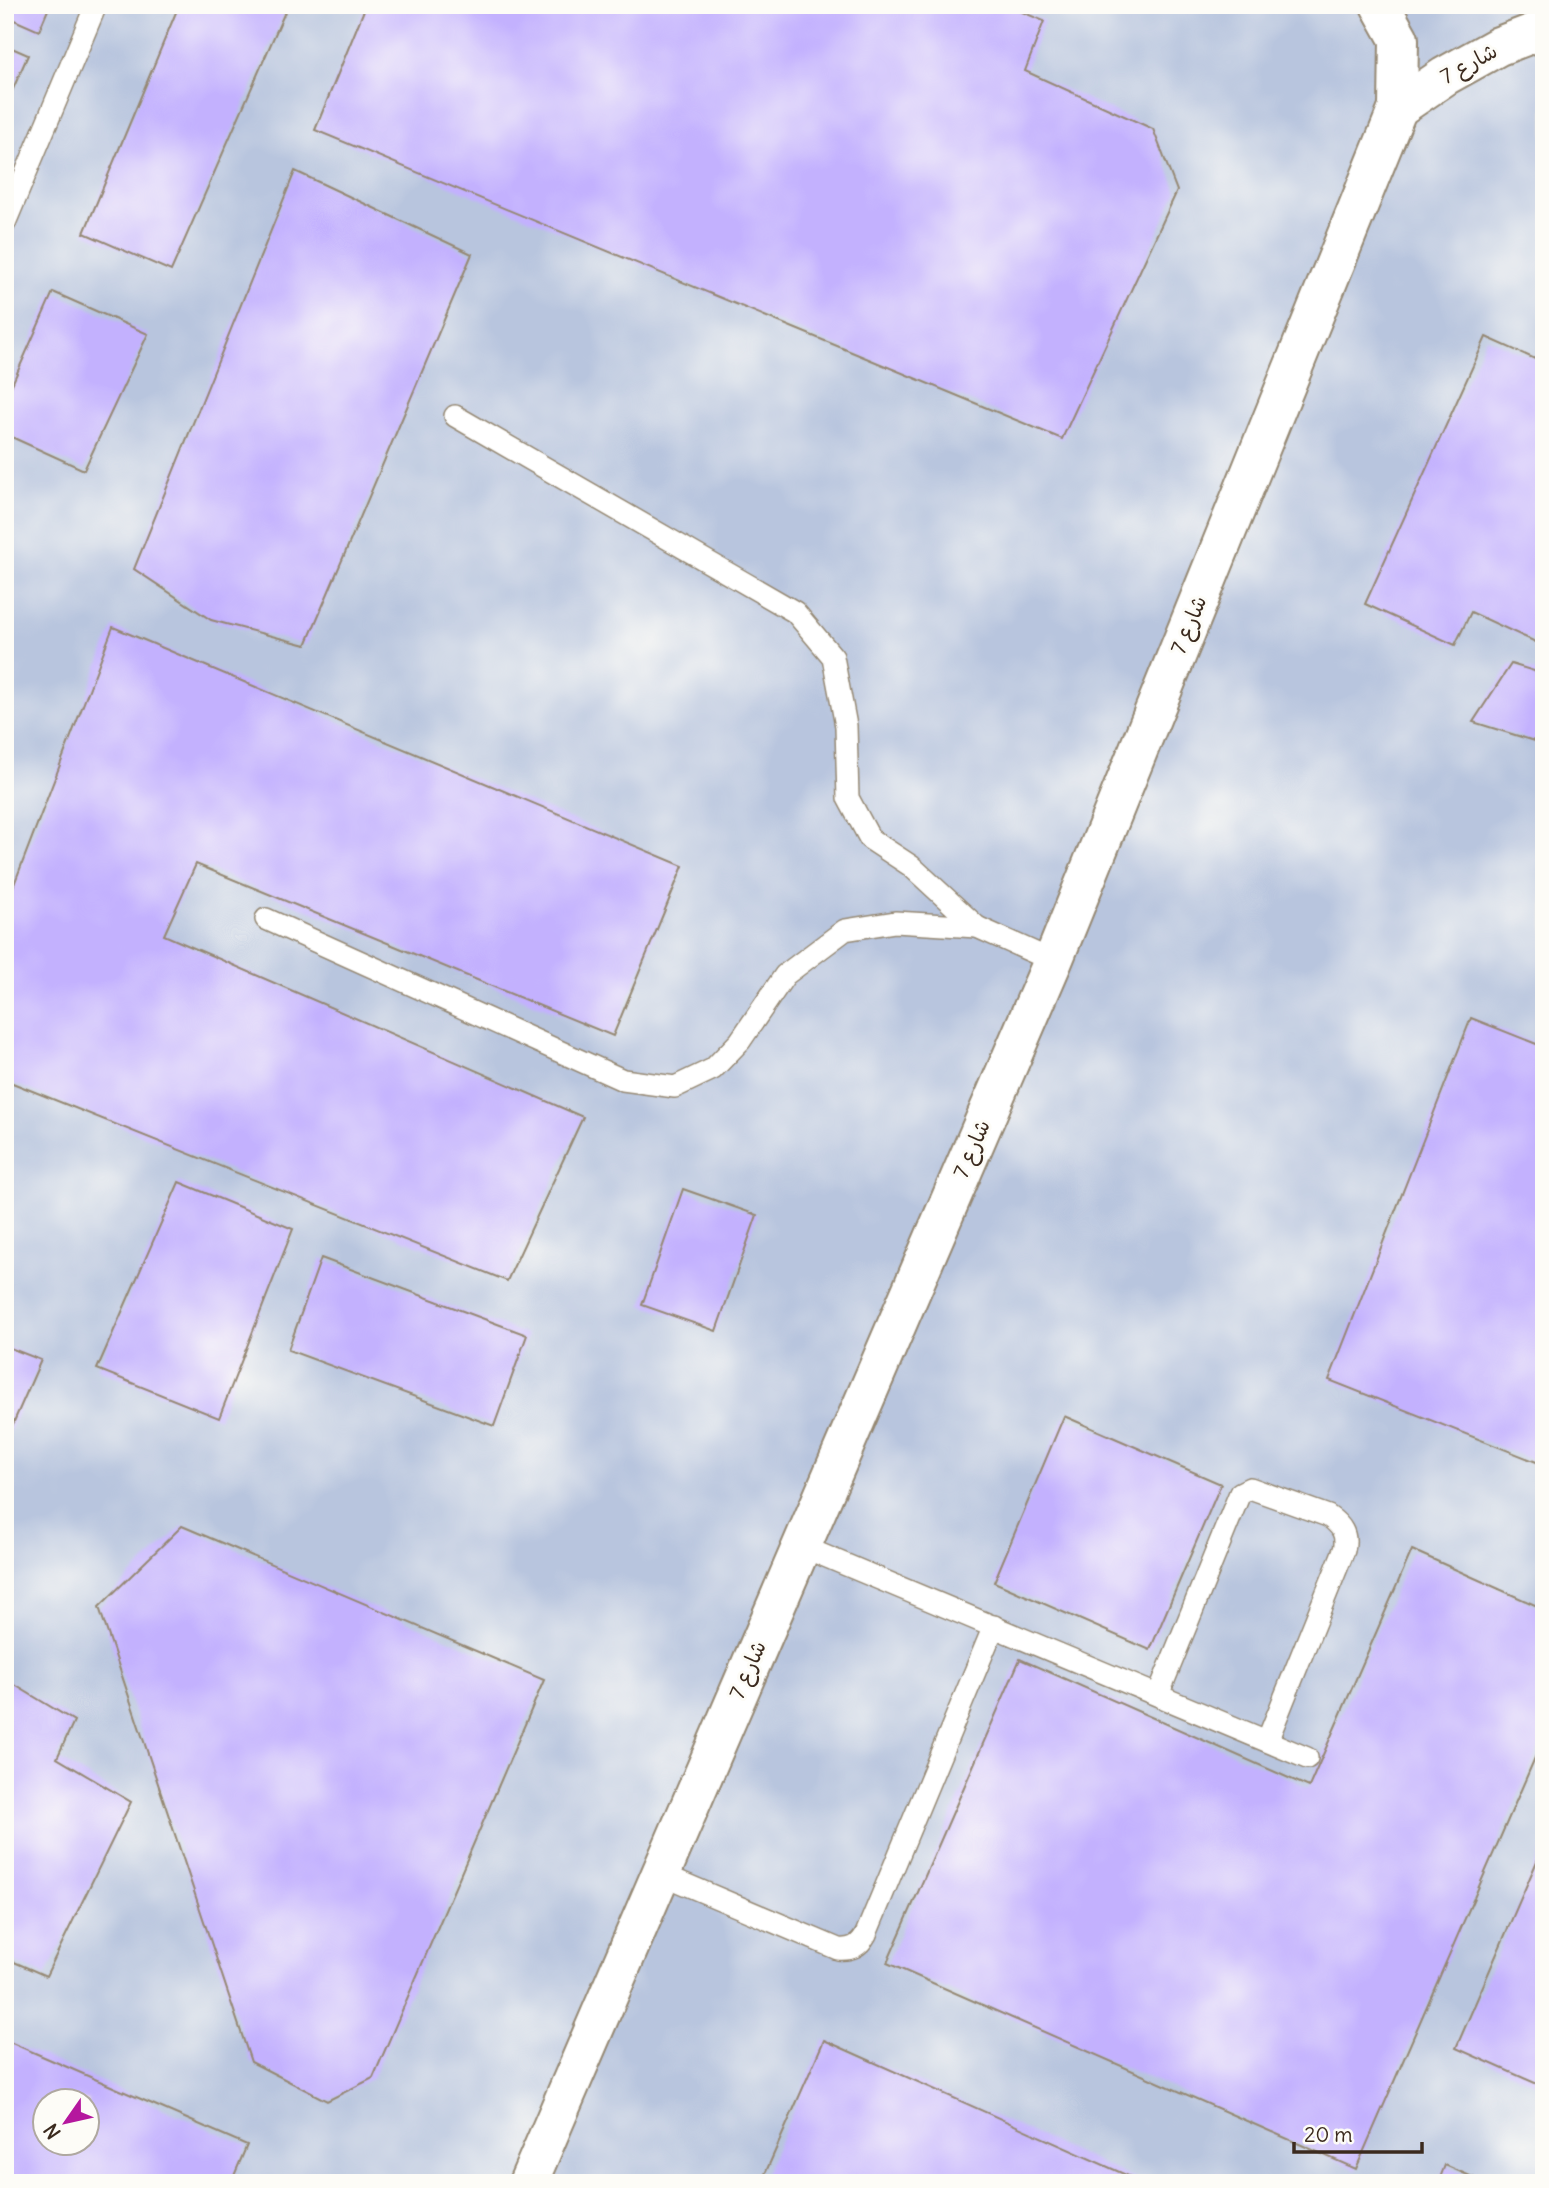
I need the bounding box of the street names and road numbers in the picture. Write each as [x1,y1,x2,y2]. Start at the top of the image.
street label: شارع 7 [1436,37,1503,92]
street label: شارع 7 [1165,592,1214,659]
street label: شارع 7 [947,1116,998,1183]
street label: شارع 7 [723,1637,774,1704]

